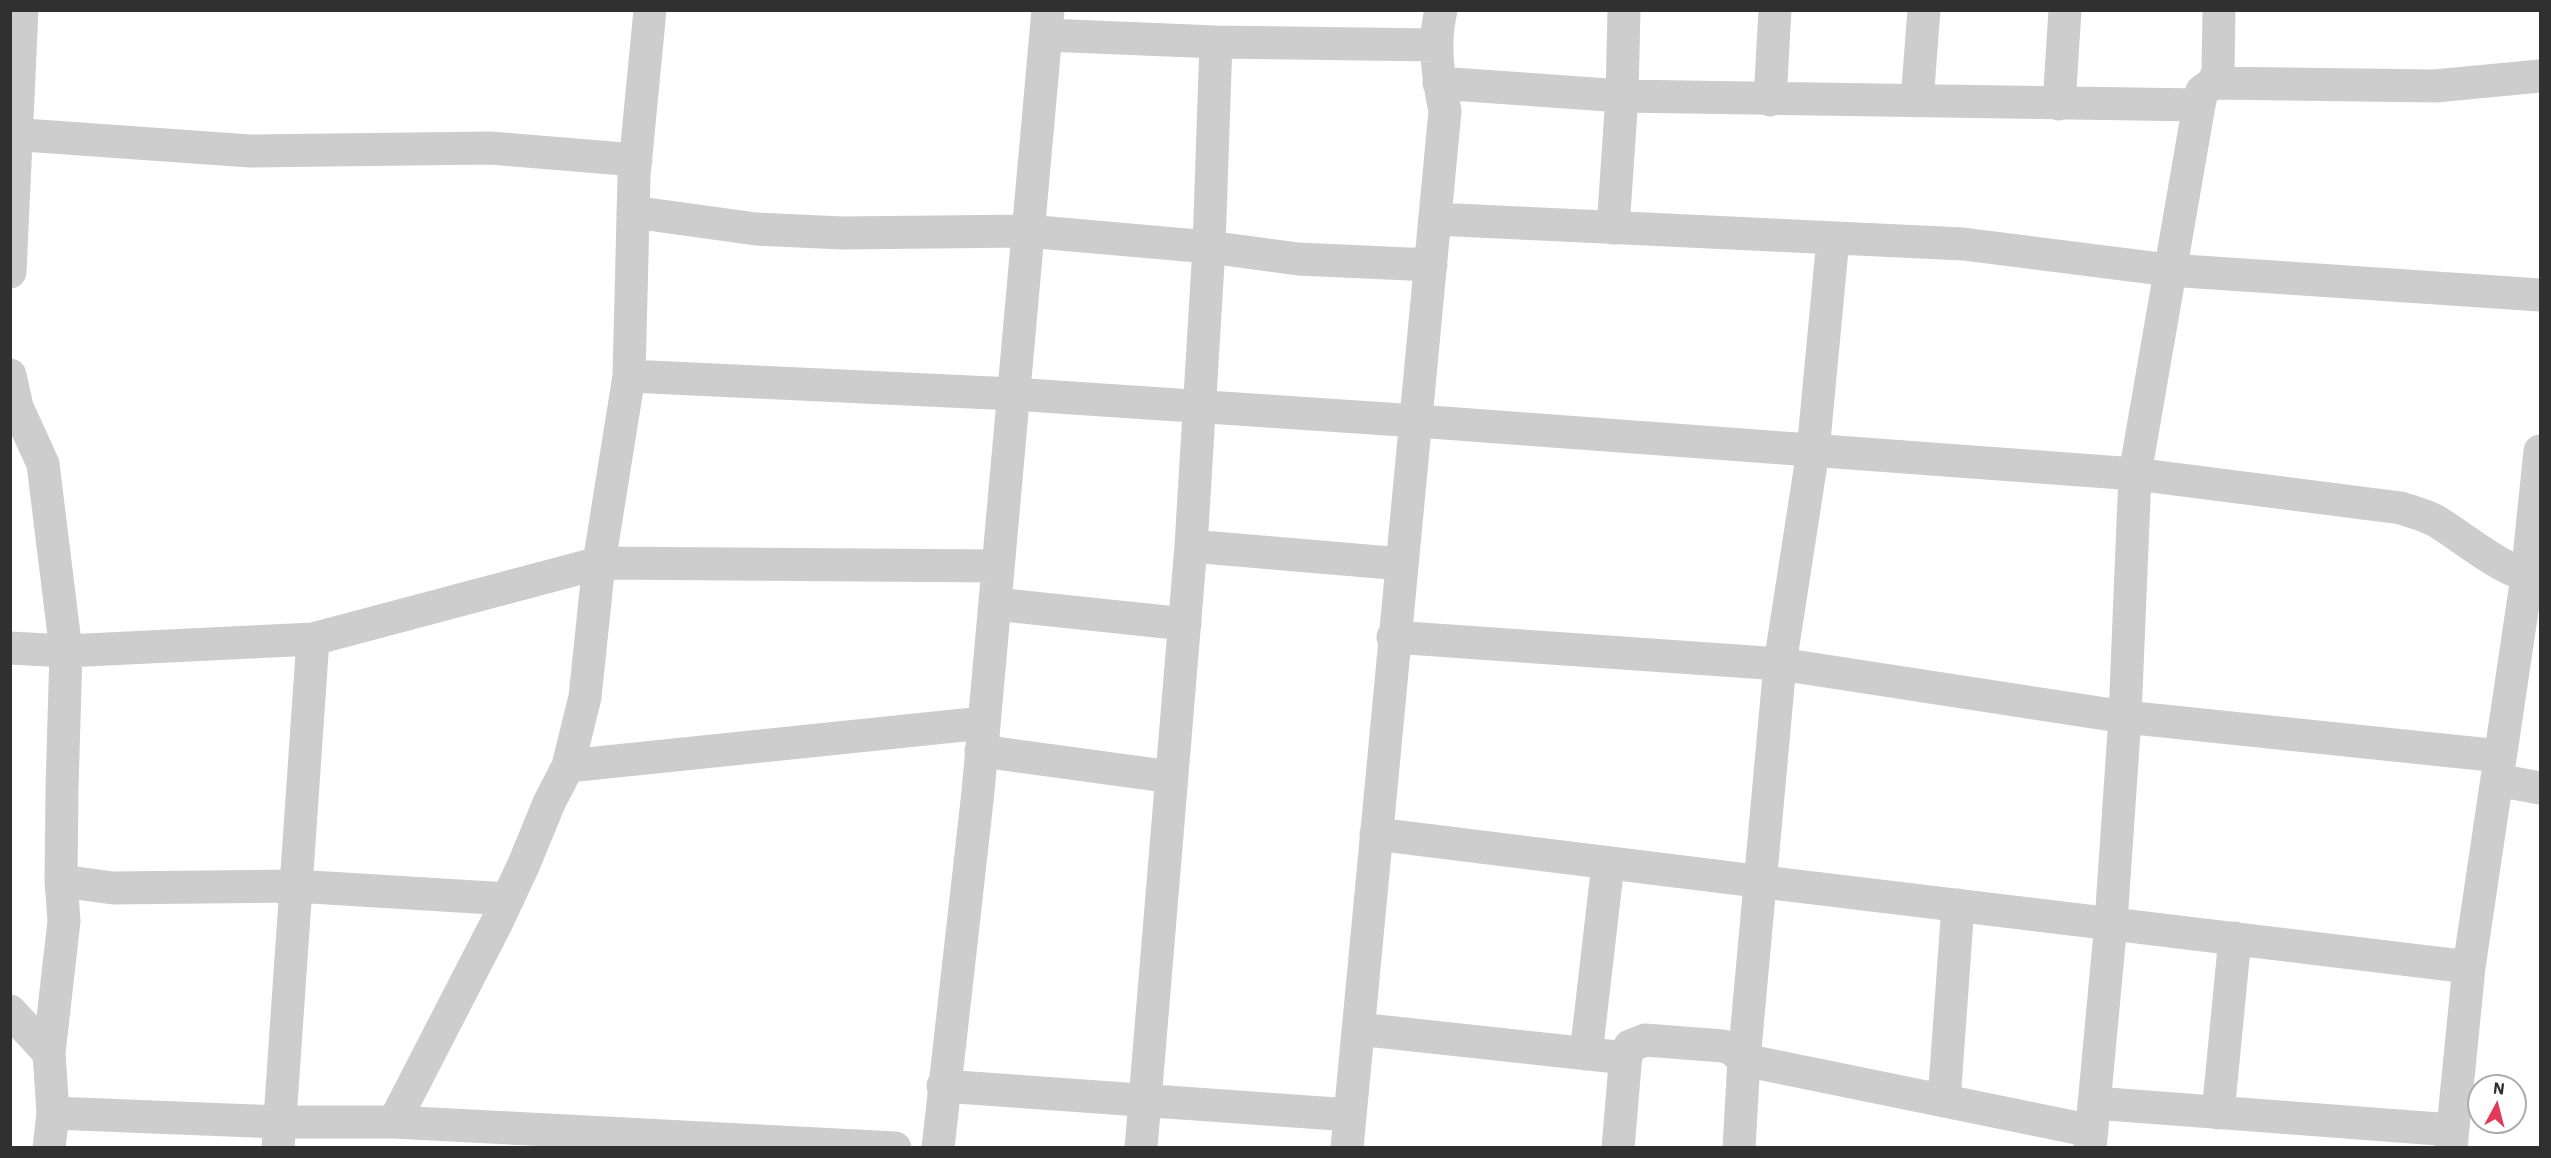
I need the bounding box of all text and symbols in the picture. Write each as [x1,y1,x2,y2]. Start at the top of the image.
north arrow [2467,1074,2527,1134]
text: N [2492,1077,2506,1099]

